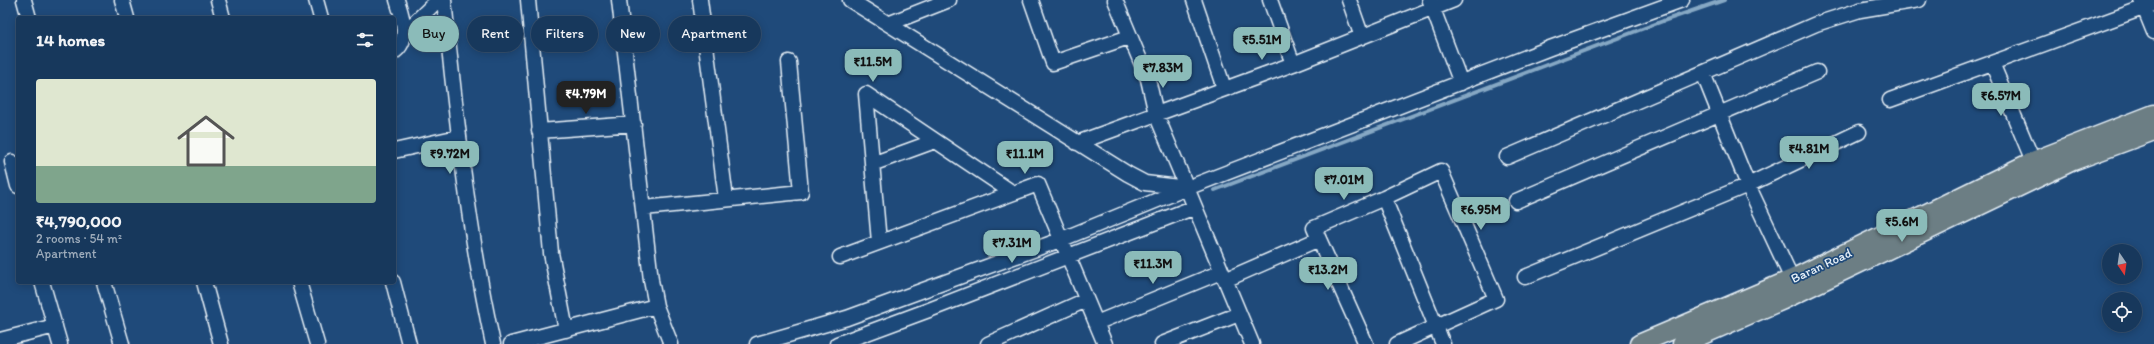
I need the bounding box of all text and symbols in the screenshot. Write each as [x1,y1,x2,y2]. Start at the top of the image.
chip: Buy [408,16,459,52]
chip: Rent [467,16,523,52]
chip: Filters [531,16,598,52]
chip: New [606,16,660,52]
chip: Apartment [668,16,761,52]
pin: ₹5.51M [1229,27,1295,61]
icon: filters [354,29,376,51]
text: 14 homes [36,30,105,50]
text: ₹5.51M [1242,32,1282,47]
pin: ₹11.5M [840,49,906,83]
text: ₹11.5M [854,54,892,69]
pin: ₹7.83M [1130,55,1196,89]
text: ₹7.83M [1143,60,1183,75]
pin: ₹4.79M [553,81,619,115]
pin: ₹6.57M [1968,83,2034,117]
text: ₹4.79M [566,86,606,101]
text: ₹6.57M [1981,88,2021,103]
icon: home [170,105,242,177]
pin: ₹4.81M [1776,136,1842,170]
pin: ₹9.72M [417,141,483,175]
pin: ₹11.1M [992,141,1058,175]
text: ₹4.81M [1789,141,1829,156]
text: ₹9.72M [430,146,470,161]
text: ₹11.1M [1006,146,1044,161]
pin: ₹7.01M [1311,167,1377,201]
text: ₹7.01M [1324,172,1364,187]
pin: ₹6.95M [1448,197,1514,231]
text: ₹6.95M [1461,202,1501,217]
pin: ₹5.6M [1874,209,1930,243]
text: ₹4,790,000 [36,211,122,231]
text: ₹5.6M [1885,214,1919,229]
pin: ₹7.31M [979,230,1045,264]
text: 2 rooms · 54 m² [36,231,122,246]
text: ₹7.31M [992,235,1032,250]
north arrow [2102,244,2142,284]
map controls [2102,244,2142,332]
street label: Baran Road [1789,245,1854,286]
text: Apartment [36,246,97,261]
pin: ₹11.3M [1120,251,1186,285]
text: ₹11.3M [1134,256,1172,271]
pin: ₹13.2M [1295,257,1361,291]
text: ₹13.2M [1308,262,1348,277]
button: locate [2102,292,2142,332]

